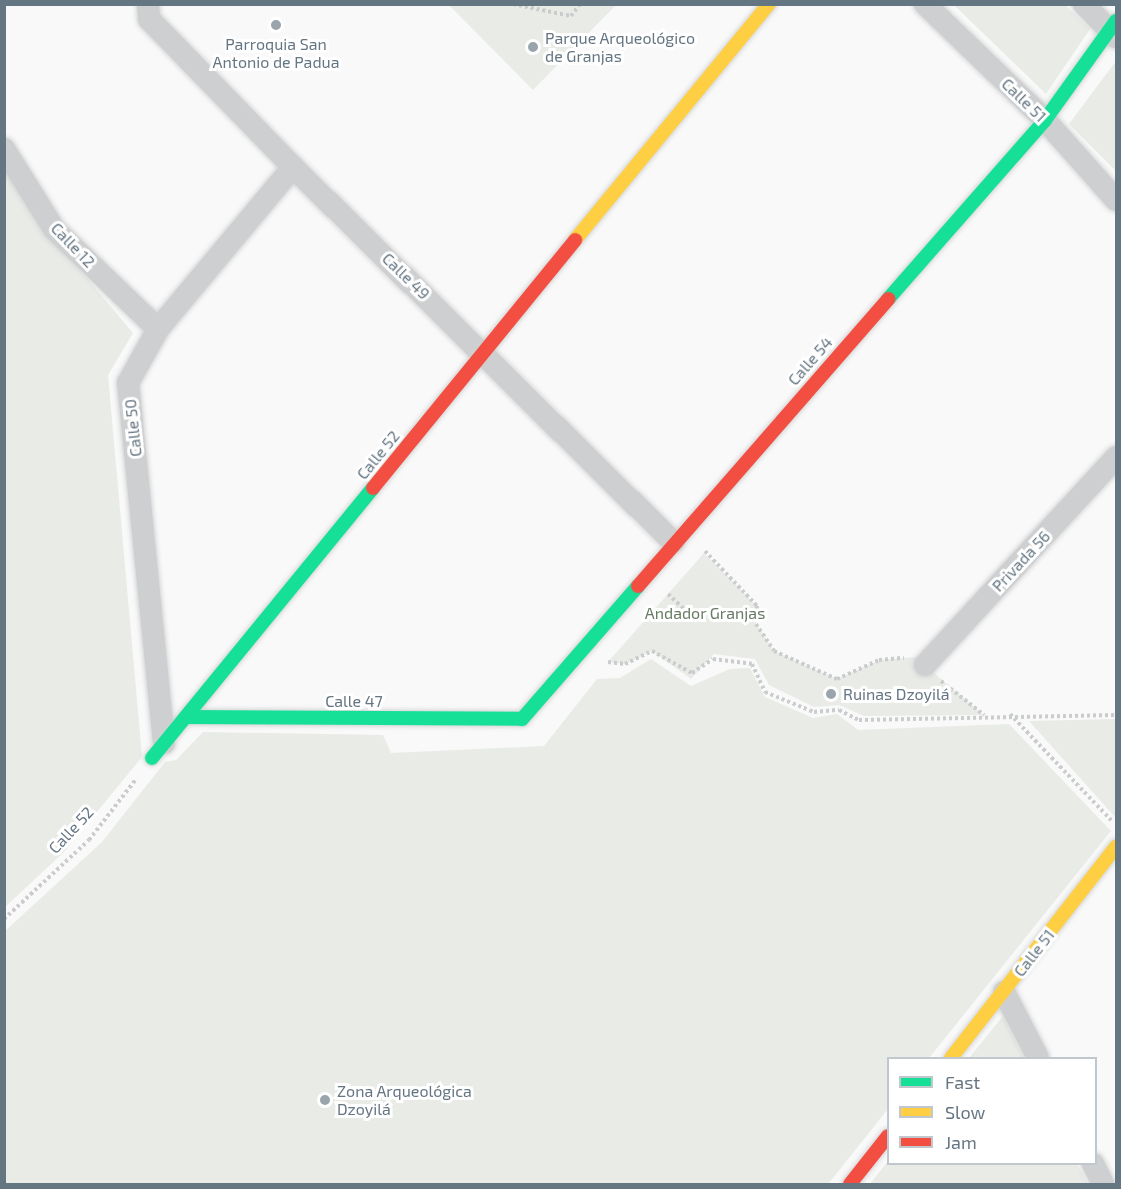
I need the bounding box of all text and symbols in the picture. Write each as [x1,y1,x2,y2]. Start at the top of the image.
marker: Parroquia San Antonio de Padua [269,18,283,32]
place label: Parque Arqueológico de Granjas [545,28,695,66]
place label: Parroquia San Antonio de Padua [213,34,339,72]
marker: Parque Arqueológico de Granjas [526,40,540,54]
street label: Calle 51 [998,74,1050,126]
street label: Calle 12 [47,219,99,271]
street label: Calle 49 [378,249,434,303]
street label: Calle 54 [784,333,836,389]
street label: Calle 50 [120,398,146,458]
street label: Calle 52 [353,427,403,483]
street label: Privada 56 [988,527,1054,595]
park label: Andador Granjas [645,603,765,623]
place label: Ruinas Dzoyilá [843,684,949,704]
marker: Ruinas Dzoyilá [824,687,838,701]
street label: Calle 47 [325,691,383,711]
street label: Calle 52 [44,803,98,857]
street label: Calle 51 [1010,926,1058,980]
legend [887,1057,1097,1165]
text: Fast [945,1071,980,1093]
place label: Zona Arqueológica Dzoyilá [337,1081,472,1119]
marker: Zona Arqueológica Dzoyilá [318,1093,332,1107]
text: Slow [945,1101,985,1123]
text: Jam [945,1131,977,1153]

